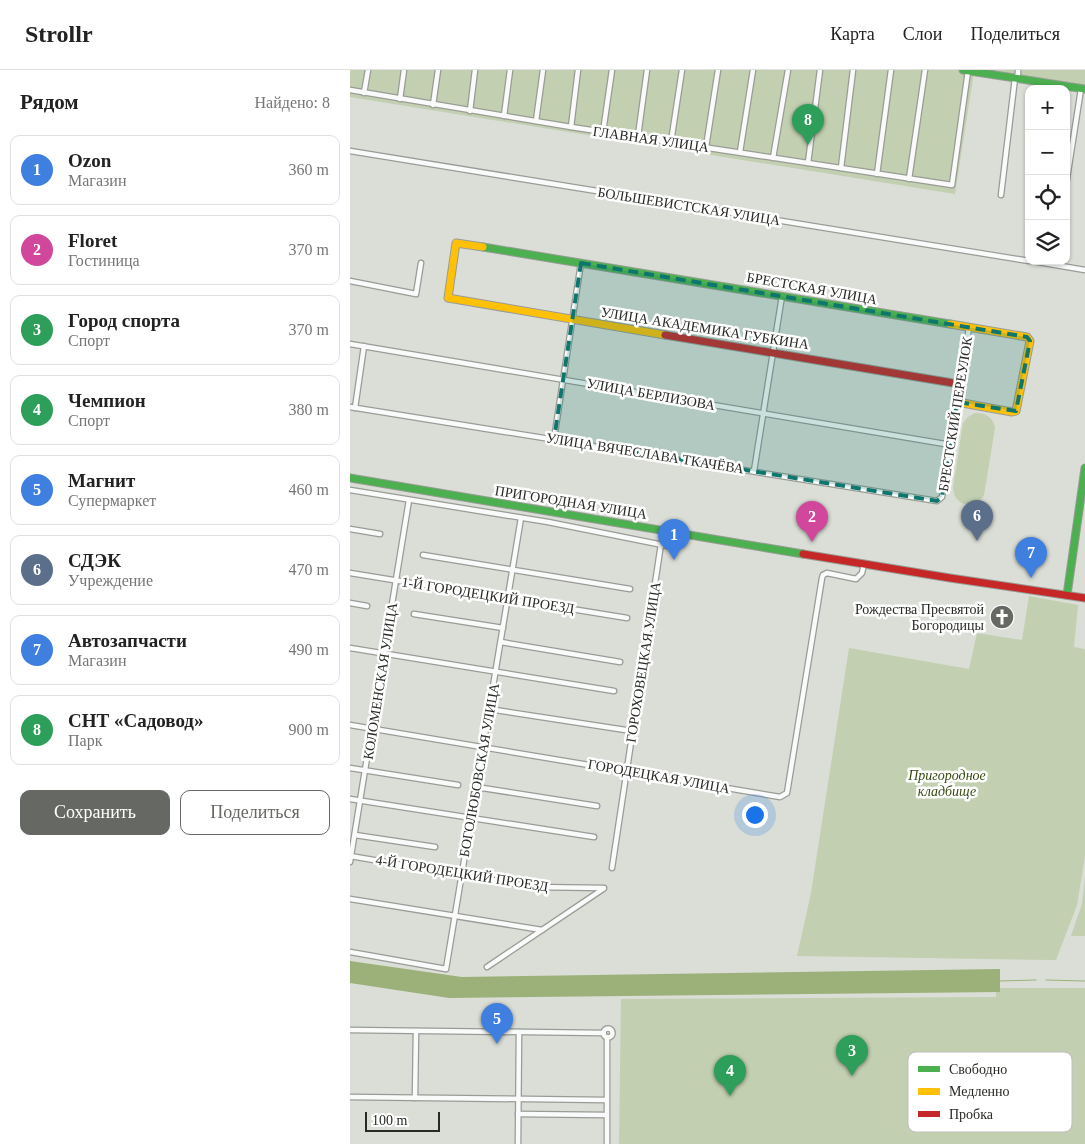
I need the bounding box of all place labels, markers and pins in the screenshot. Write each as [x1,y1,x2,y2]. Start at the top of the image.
pin: 8 [792,104,824,145]
pin: 6 [961,500,993,541]
pin: 2 [796,501,828,542]
pin: 1 [658,519,690,560]
pin: 7 [1015,537,1047,578]
place label: Рождества Пресвятой Богородицы [855,602,985,633]
church icon: Рождества Пресвятой Богородицы [989,604,1015,630]
pin: 5 [481,1003,513,1044]
pin: 3 [836,1035,868,1076]
pin: 4 [714,1055,746,1096]

